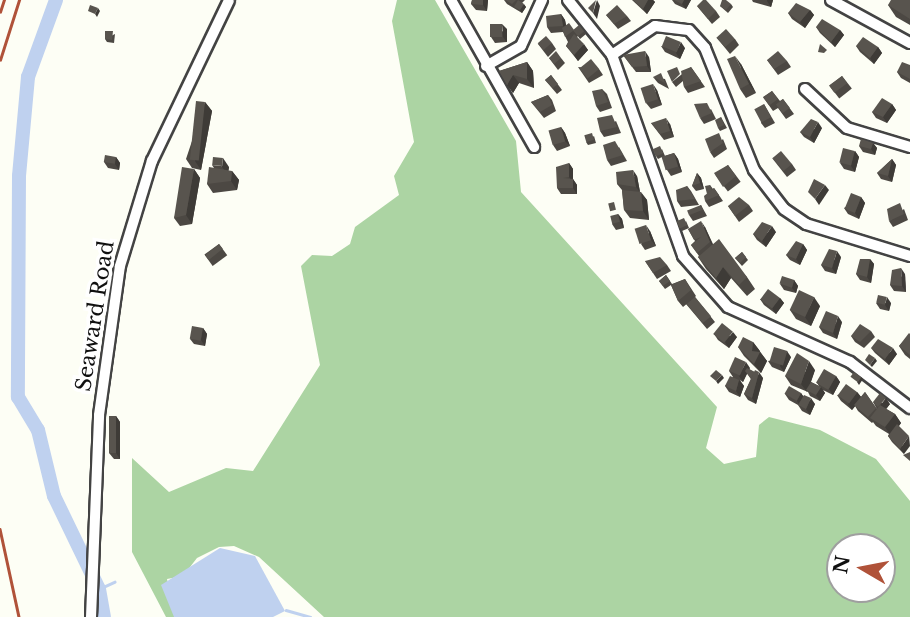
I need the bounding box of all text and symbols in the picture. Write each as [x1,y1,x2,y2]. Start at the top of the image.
street label: Seaward Road [71,239,119,393]
north arrow [826,533,896,603]
text: N [829,554,855,575]

